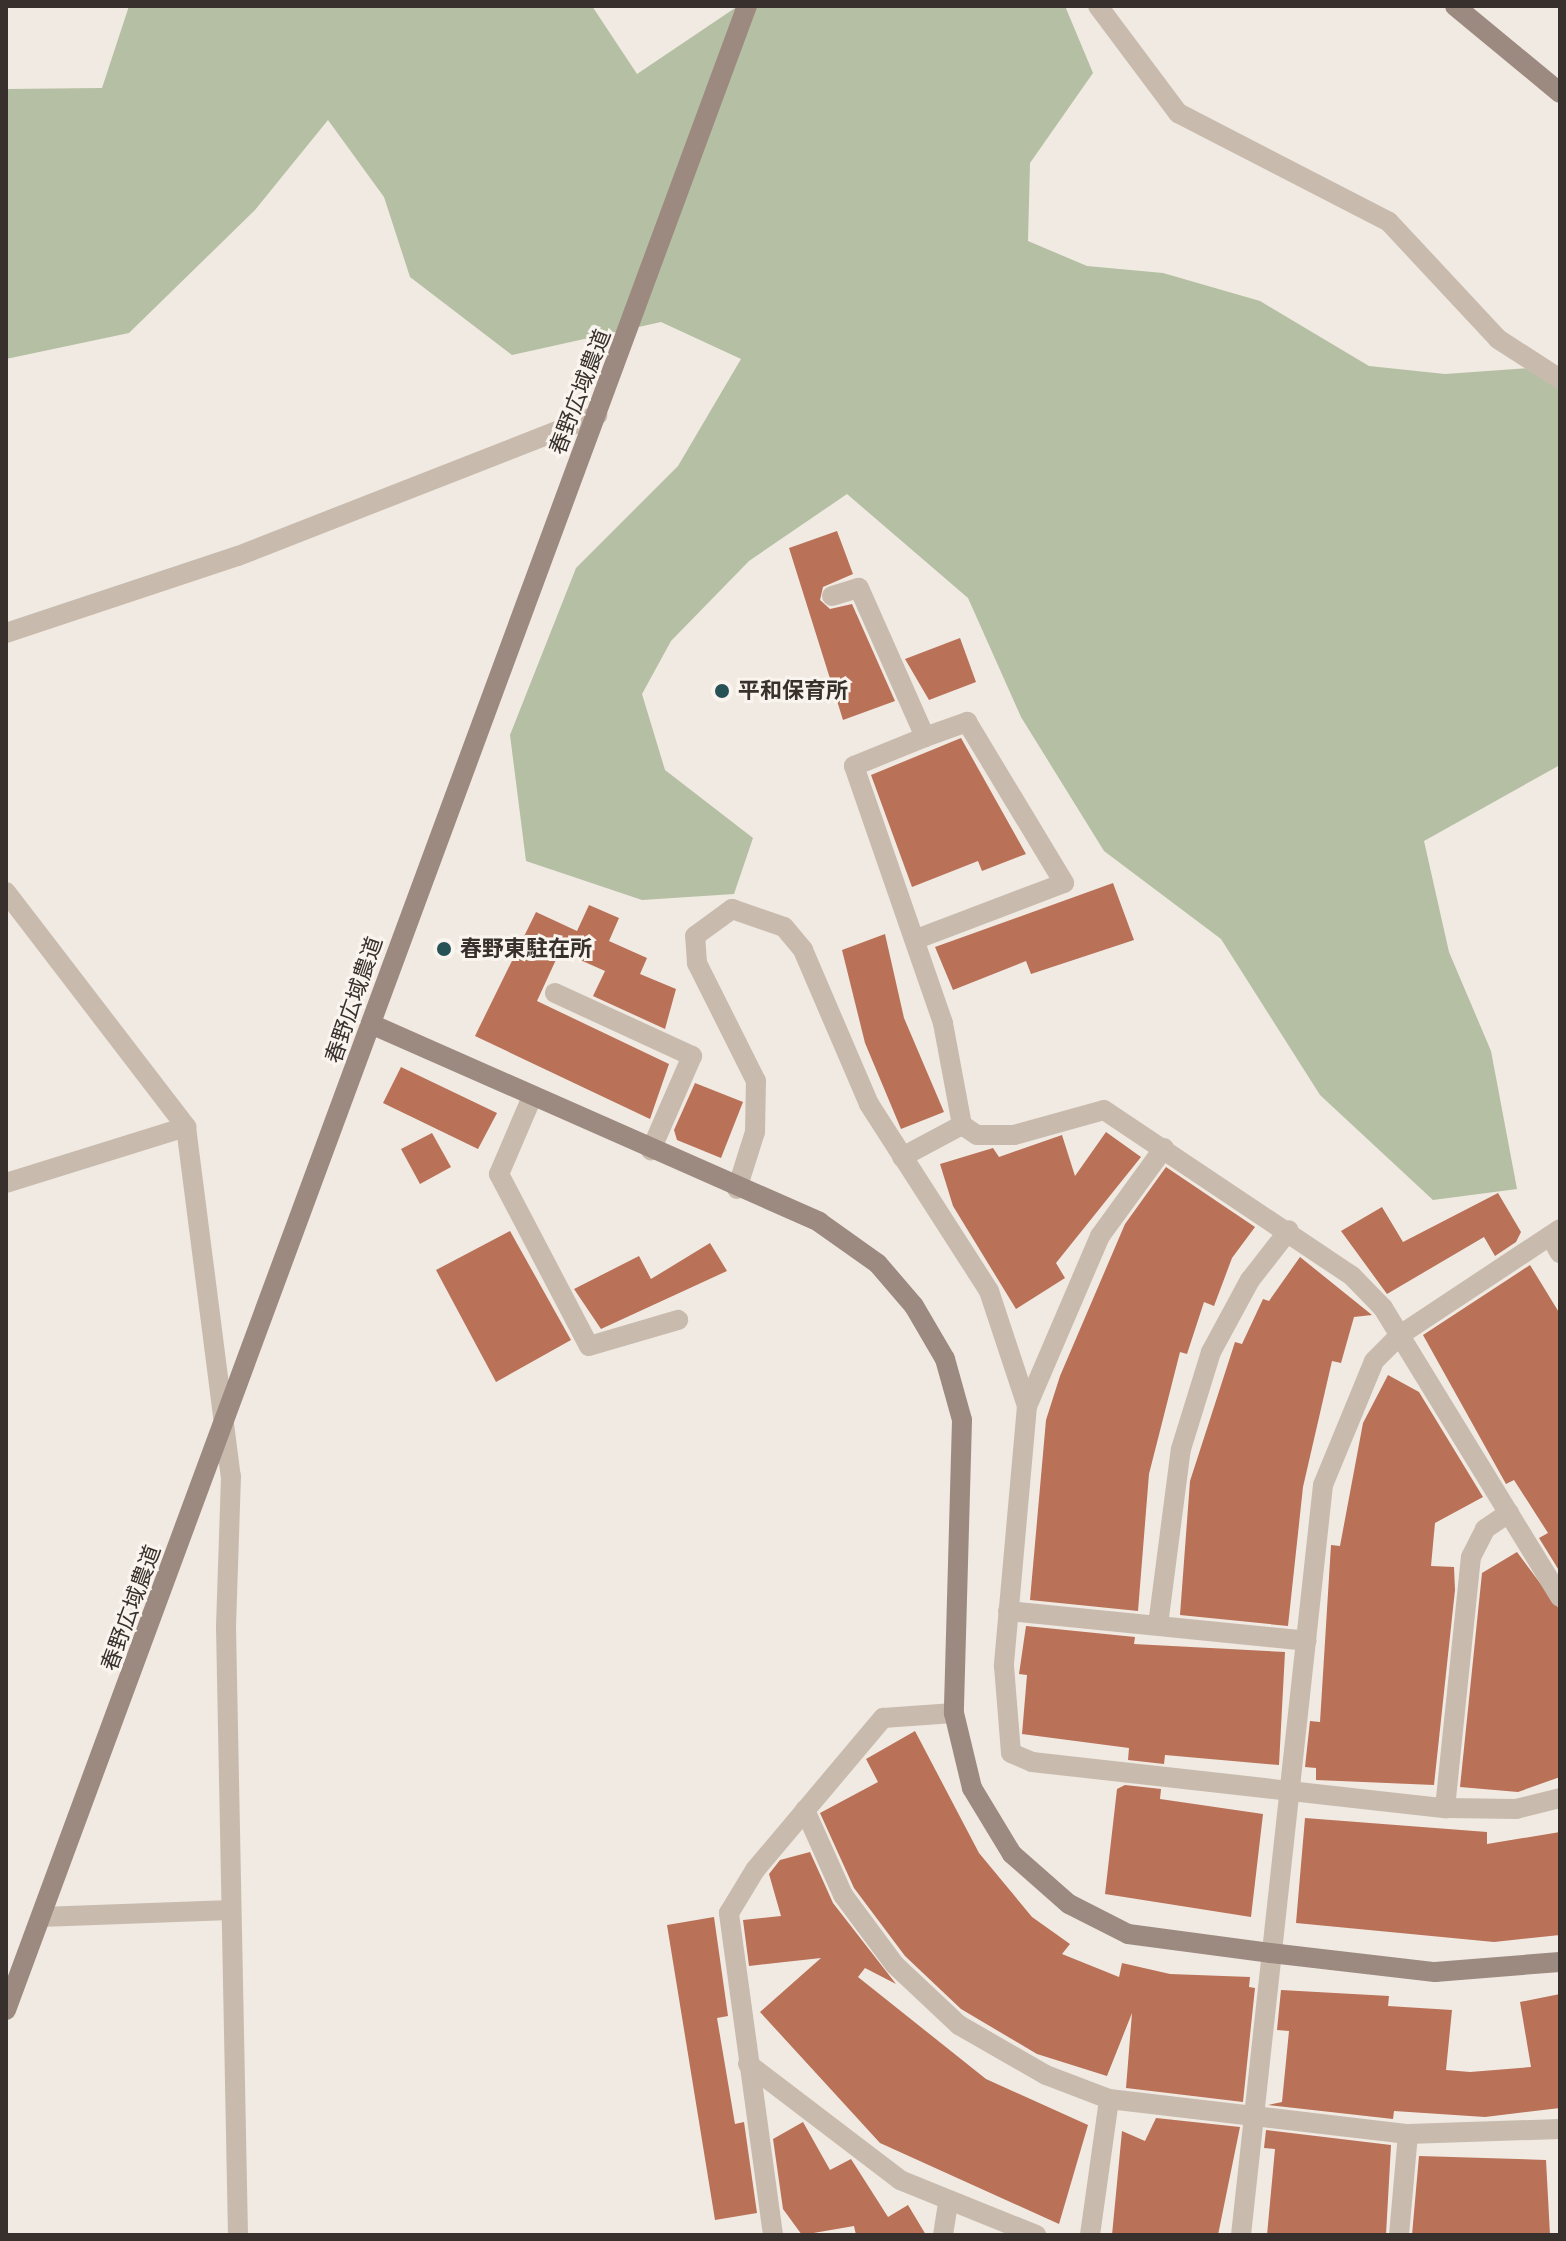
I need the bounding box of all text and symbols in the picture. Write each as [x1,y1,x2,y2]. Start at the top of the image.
street label: 春野広域農道 [544,326,616,458]
place label: 平和保育所 [738,678,848,704]
marker: 平和保育所 [713,682,731,700]
street label: 春野広域農道 [320,933,388,1067]
place label: 春野東駐在所 [460,936,592,962]
marker: 春野東駐在所 [435,940,453,958]
street label: 春野広域農道 [96,1541,166,1675]

